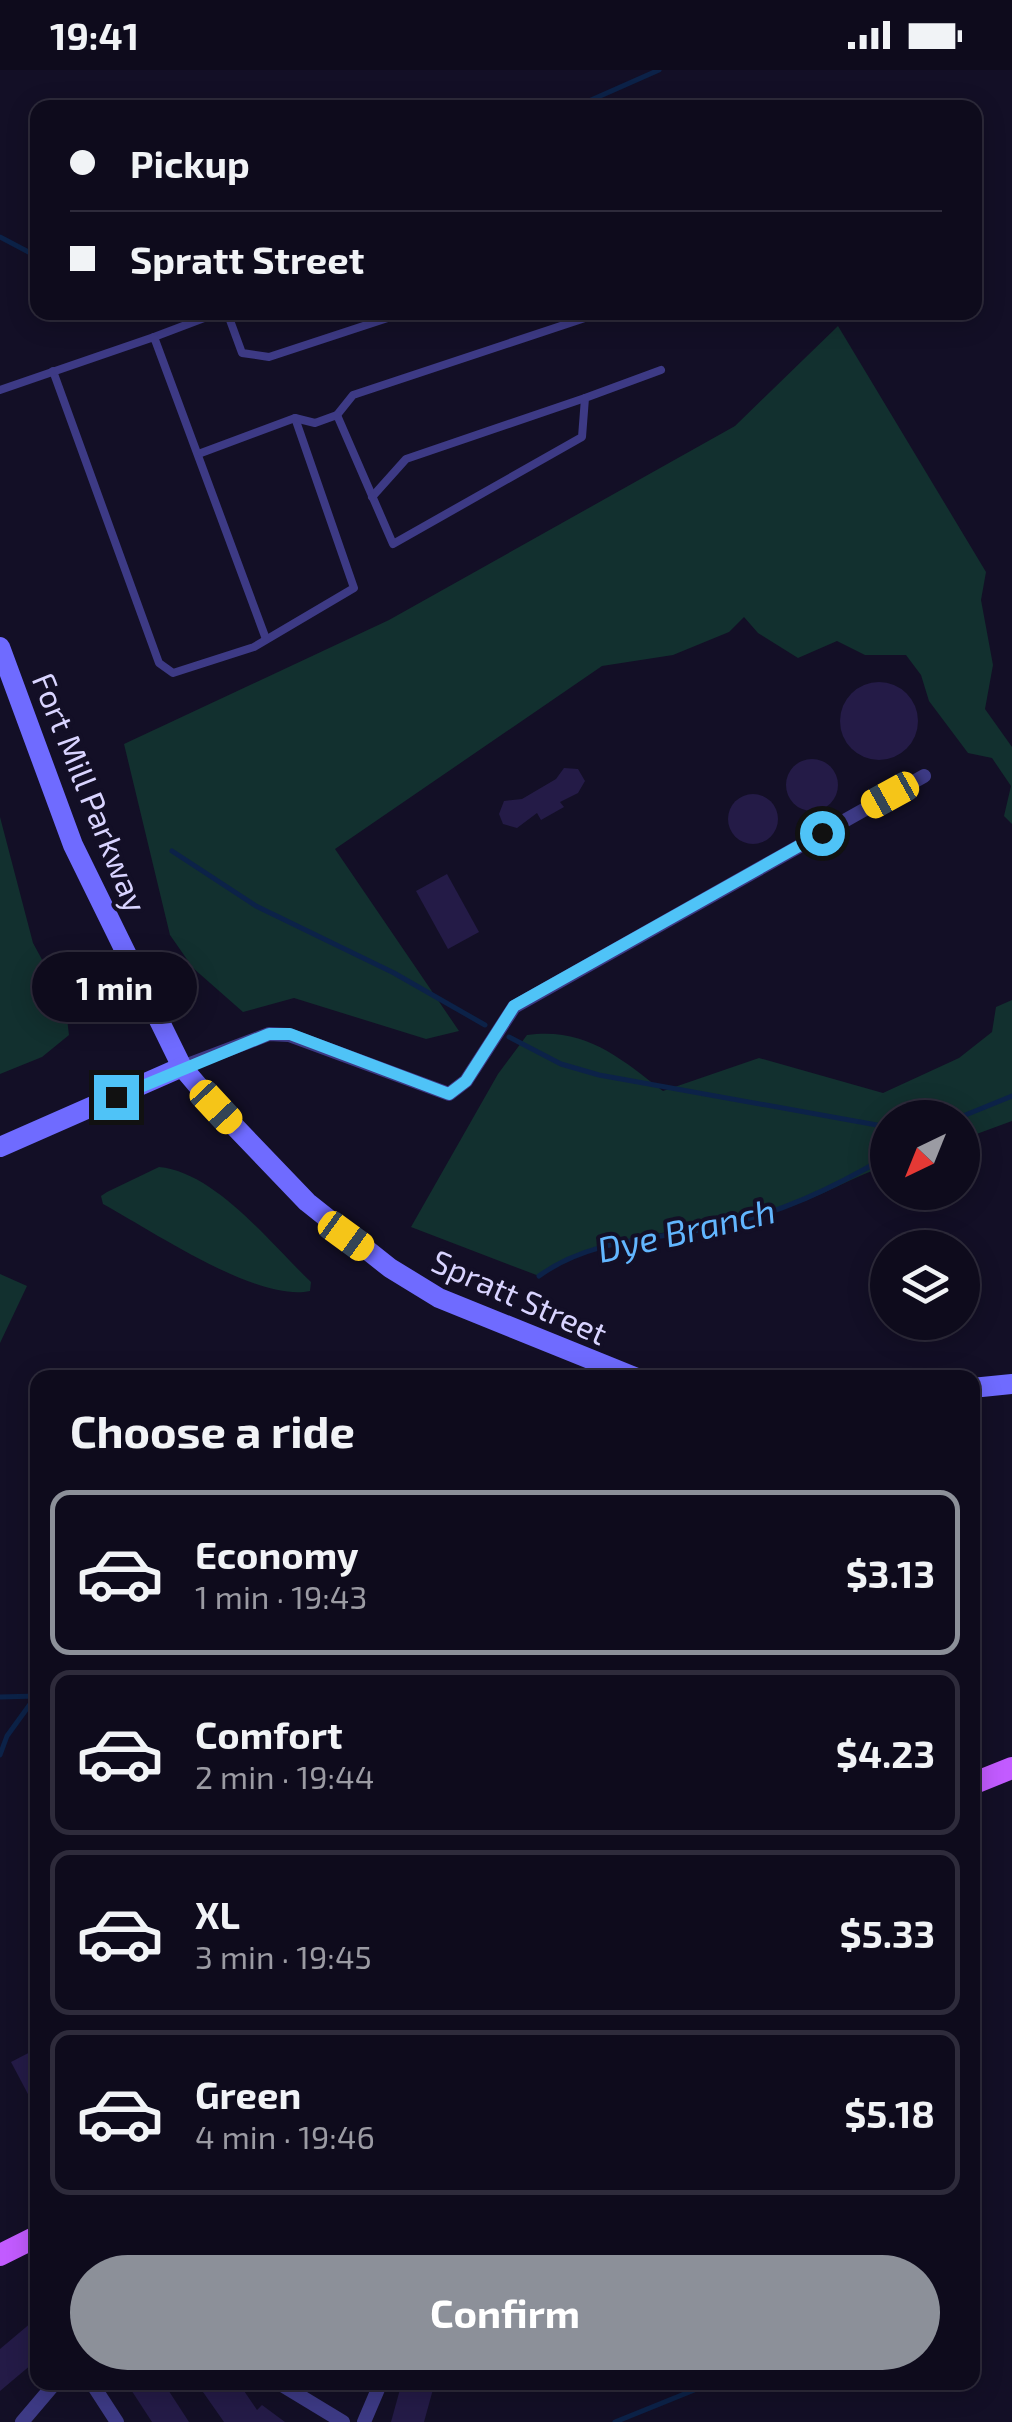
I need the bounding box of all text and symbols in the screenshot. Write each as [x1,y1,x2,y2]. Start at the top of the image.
text: 19:41 [50,12,139,58]
text: Pickup [130,140,250,186]
text: Spratt Street [130,236,364,282]
street label: Fort Mill Parkway [26,667,156,917]
car [856,767,924,823]
route start [800,811,845,856]
callout: 1 min [34,952,198,1022]
text: 1 min [76,968,153,1006]
route end [94,1075,139,1120]
car [185,1075,247,1139]
north arrow [870,1100,980,1210]
map controls [870,1100,980,1340]
water label: Dye Branch [593,1188,779,1271]
car [313,1206,379,1266]
button: layers [870,1230,980,1340]
street label: Spratt Street [427,1241,613,1351]
text: Choose a ride [70,1403,355,1457]
icon: car [75,1528,165,1618]
text: Economy [195,1531,359,1577]
text: $3.13 [846,1550,935,1596]
text: 1 min · 19:43 [195,1577,367,1615]
icon: car [75,1708,165,1798]
text: Comfort [195,1711,343,1757]
text: $4.23 [836,1730,935,1776]
text: 2 min · 19:44 [195,1757,374,1795]
icon: car [75,1888,165,1978]
text: XL [195,1891,240,1937]
text: $5.33 [840,1910,935,1956]
text: 3 min · 19:45 [195,1937,372,1975]
icon: car [75,2068,165,2158]
text: Green [195,2071,301,2117]
text: $5.18 [844,2090,935,2136]
text: 4 min · 19:46 [195,2117,375,2155]
button: Confirm [70,2255,940,2370]

